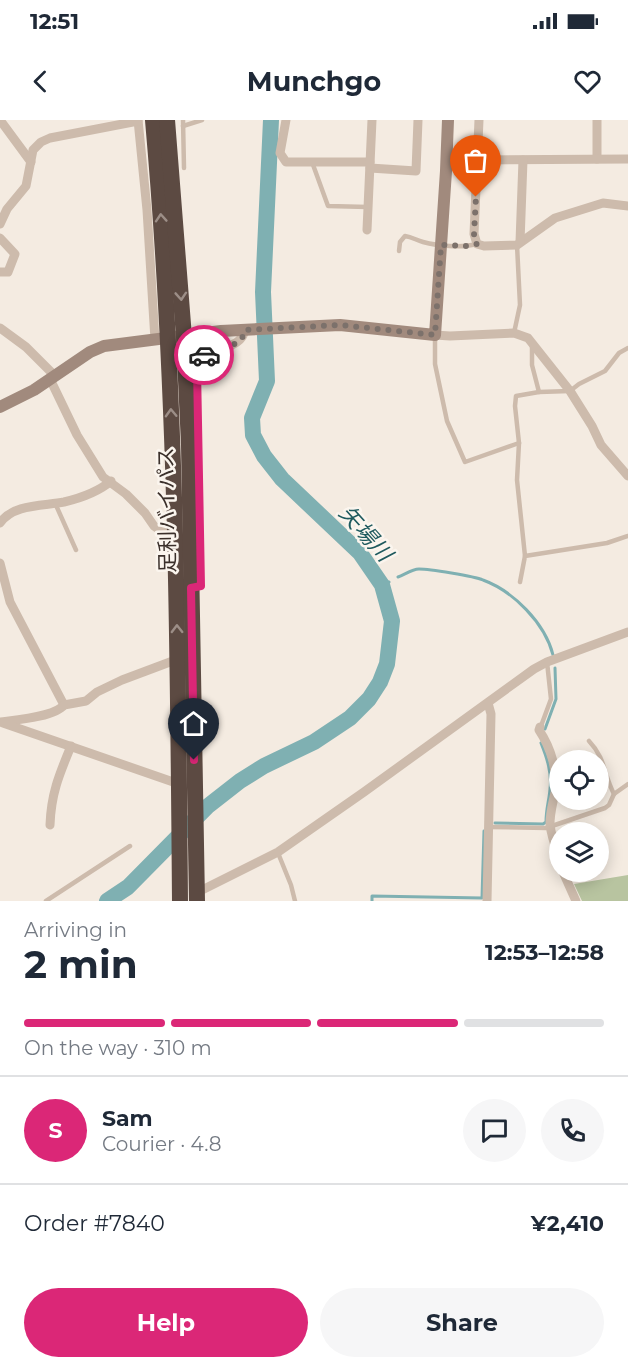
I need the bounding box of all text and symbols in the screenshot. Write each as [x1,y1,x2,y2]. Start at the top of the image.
text: 12:51 [30,8,79,35]
icon: back [24,65,57,98]
text: Munchgo [247,65,381,98]
icon: heart [571,65,604,98]
pin [450,135,501,197]
icon: bag [459,144,492,177]
one-way arrow [154,213,167,222]
one-way arrow [175,291,188,300]
courier [174,325,234,385]
icon: car [188,339,221,372]
one-way arrow [165,408,178,417]
street label: 足利バイパス [153,447,180,573]
water label: 矢場川 [334,500,399,568]
one-way arrow [171,624,183,633]
pin [168,698,219,760]
icon: home [177,707,210,740]
map controls [549,750,609,882]
button: locate [549,750,609,810]
button: layers [549,822,609,882]
text: Arriving in [24,918,127,942]
text: 12:53–12:58 [485,939,604,966]
text: 2 min [24,940,138,988]
text: On the way · 310 m [24,1036,212,1060]
button: chat [463,1099,526,1162]
button: phone [541,1099,604,1162]
text: Sam [102,1105,153,1132]
text: S [48,1117,63,1144]
text: Courier · 4.8 [102,1132,221,1156]
text: Order #7840 [24,1210,165,1237]
text: ¥2,410 [531,1210,604,1237]
button: Help [24,1288,308,1357]
button: Share [320,1288,604,1357]

